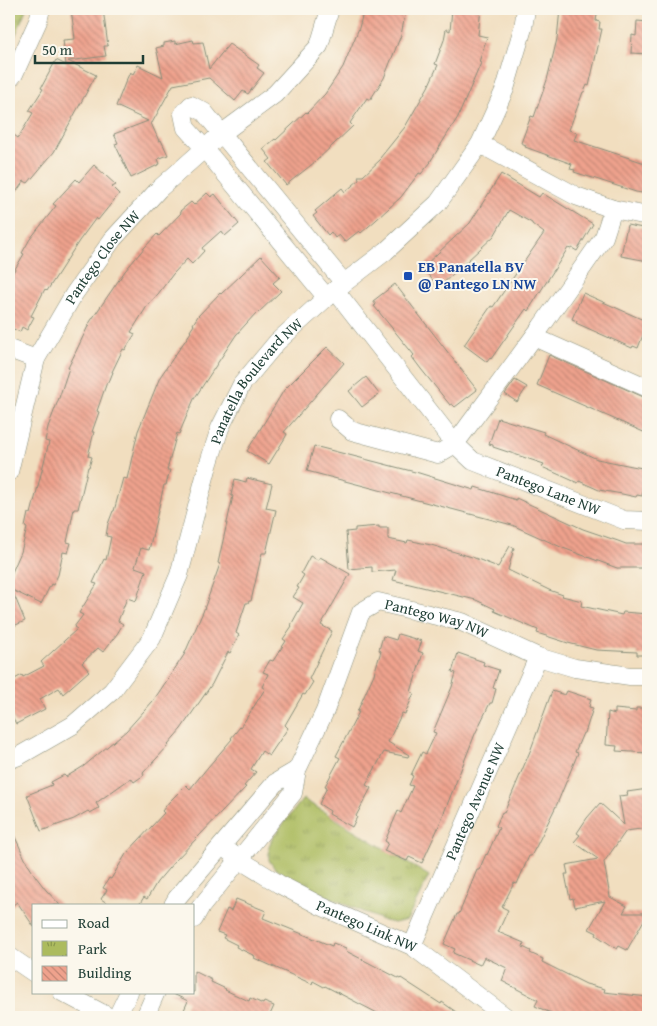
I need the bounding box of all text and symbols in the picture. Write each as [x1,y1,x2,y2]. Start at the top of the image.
scale bar [35,32,142,64]
text: 50 m [42,39,73,60]
street label: Pantego Close NW [59,205,145,308]
place label: EB Panatella BV @ Pantego LN NW [418,256,536,294]
marker: EB Panatella BV @ Pantego LN NW [402,270,414,282]
street label: Panatella Boulevard NW [205,313,307,446]
street label: Pantego Lane NW [494,460,604,520]
street label: Pantego Way NW [383,593,492,643]
street label: Pantego Avenue NW [440,739,510,863]
street label: Pantego Link NW [313,894,421,957]
legend [32,904,195,994]
text: Road [78,912,109,933]
text: Park [78,938,107,959]
text: Building [78,962,132,983]

